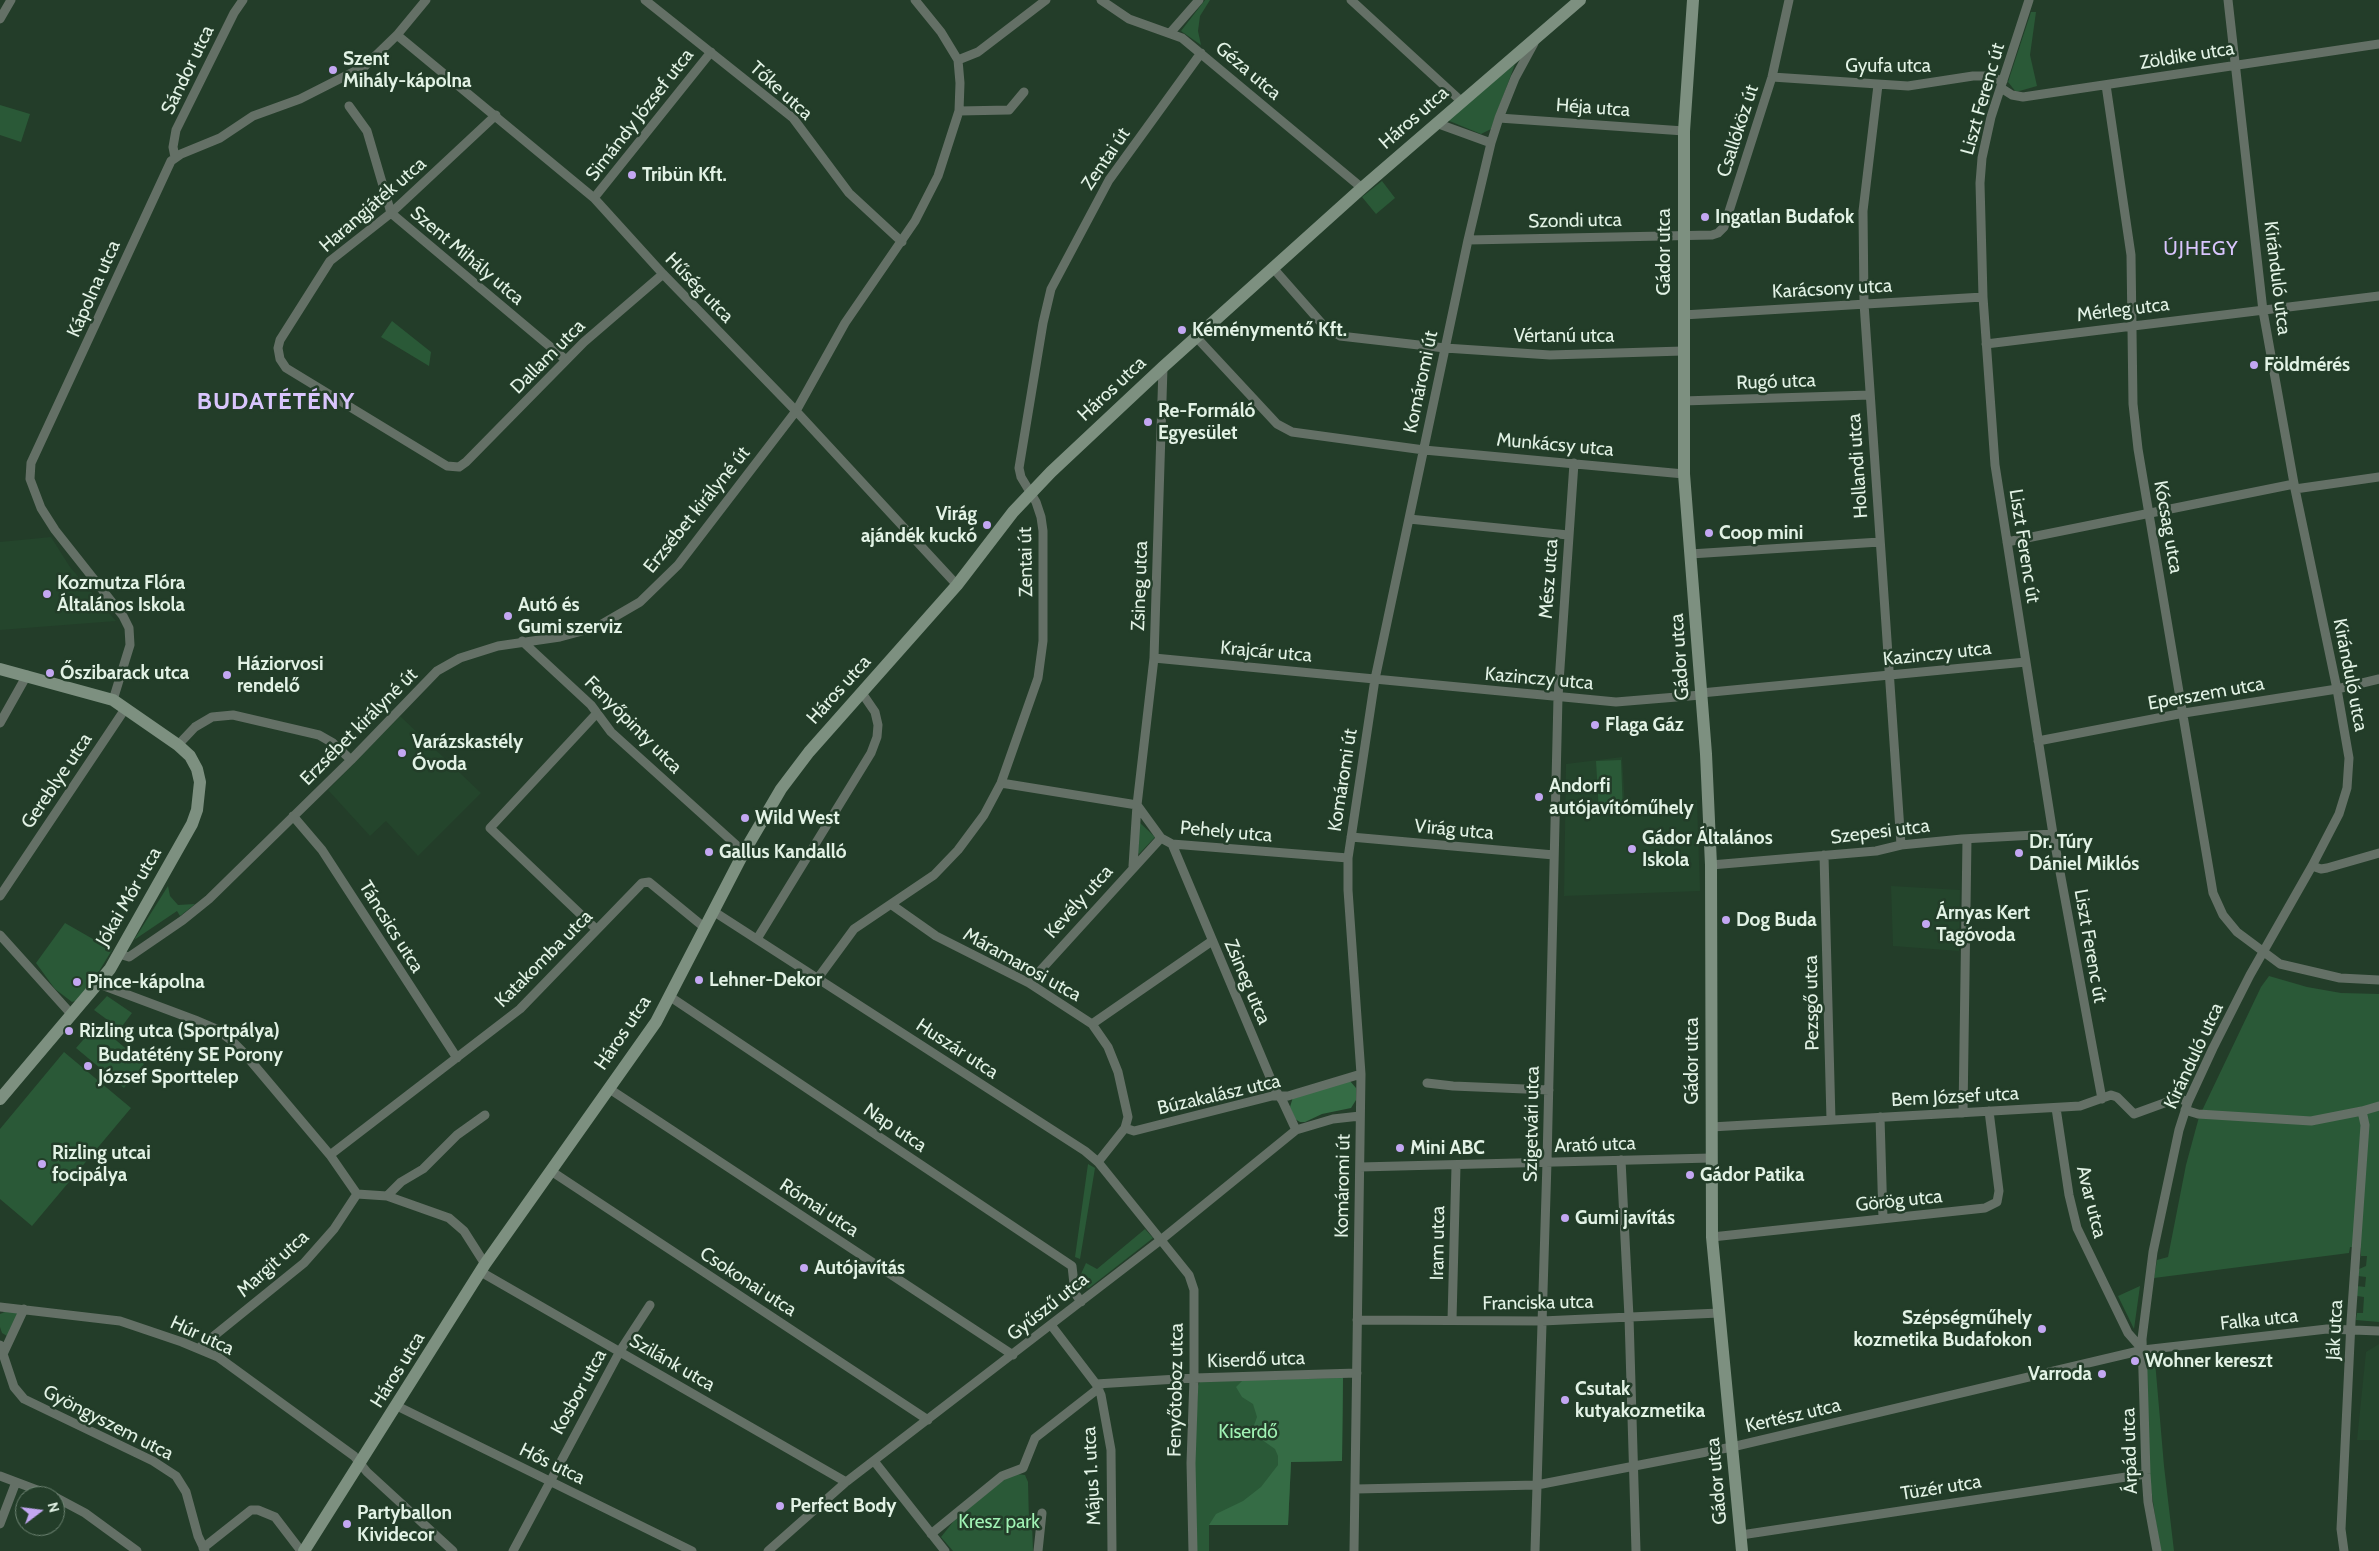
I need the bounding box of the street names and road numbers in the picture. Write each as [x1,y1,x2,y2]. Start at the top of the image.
street label: Sándor utca [157,22,219,118]
street label: Géza utca [1211,37,1285,105]
street label: Zöldike utca [2138,37,2236,75]
street label: Liszt Ferenc út [1956,40,2010,158]
street label: Simándy József utca [581,44,699,186]
street label: Gyufa utca [1845,55,1931,77]
street label: Tőke utca [745,57,817,125]
street label: Háros utca [1375,82,1453,154]
street label: Csallóköz út [1712,82,1764,180]
street label: Héja utca [1555,94,1631,122]
street label: Zentai út [1077,124,1135,194]
street label: Harangjáték utca [315,153,431,257]
street label: Szent Mihály utca [406,202,528,310]
street label: Gádor utca [1653,208,1675,296]
street label: Szondi utca [1528,209,1622,233]
street label: Kiránduló utca [2259,220,2295,336]
street label: Kápolna utca [63,237,125,341]
street label: Hűség utca [660,248,738,328]
street label: Karácsony utca [1771,274,1893,304]
street label: Mérleg utca [2076,293,2170,327]
street label: Dallam utca [506,315,590,399]
street label: Vértanú utca [1514,325,1614,347]
street label: Komáromi út [1399,329,1443,435]
street label: Háros utca [1073,352,1151,426]
street label: Rugó utca [1736,369,1816,395]
street label: Hollandi utca [1843,413,1873,519]
street label: Munkácsy utca [1495,429,1615,461]
street label: Erzsébet királyné út [639,442,755,578]
street label: Kócsag utca [2149,479,2187,575]
street label: Liszt Ferenc út [2004,487,2044,605]
street label: Zentai út [1014,527,1038,597]
street label: Mész utca [1535,538,1563,620]
street label: Zsineg utca [1127,541,1153,631]
street label: Gádor utca [1666,613,1694,701]
street label: Kiránduló utca [2328,617,2372,733]
street label: Krajcár utca [1219,637,1313,667]
street label: Kazinczy utca [1882,637,1992,671]
street label: Háros utca [802,651,876,729]
street label: Kazinczy utca [1484,663,1594,695]
street label: Erzsébet királyné út [296,664,422,790]
street label: Fenyőpinty utca [579,671,687,779]
street label: Eperszem utca [2146,673,2266,715]
street label: Komáromi út [1324,727,1362,833]
street label: Gereblye utca [17,729,97,833]
street label: Virág utca [1414,815,1494,845]
street label: Szepesi utca [1829,815,1931,849]
street label: Pehely utca [1179,817,1273,847]
street label: Jókai Mór utca [91,843,167,951]
street label: Kevély utca [1040,861,1118,943]
street label: Táncsics utca [354,877,428,977]
street label: Liszt Ferenc út [2069,887,2111,1005]
street label: Katakomba utca [491,906,597,1012]
street label: Máramarosi utca [959,923,1085,1007]
street label: Zsineg utca [1219,936,1275,1028]
street label: Pezsgő utca [1800,955,1824,1051]
street label: Háros utca [590,992,656,1074]
street label: Kiránduló utca [2159,999,2229,1113]
street label: Huszár utca [912,1014,1002,1084]
street label: Gádor utca [1681,1017,1703,1105]
street label: Szigetvári utca [1520,1066,1544,1182]
street label: Búzakalász utca [1155,1070,1283,1120]
street label: Bem József utca [1890,1082,2020,1112]
street label: Nap utca [859,1099,931,1157]
street label: Arató utca [1554,1132,1636,1158]
street label: Komáromi út [1331,1134,1355,1238]
street label: Avar utca [2071,1163,2111,1241]
street label: Római utca [775,1174,863,1242]
street label: Görög utca [1854,1185,1944,1217]
street label: Iram utca [1426,1205,1450,1281]
street label: Margit utca [232,1226,314,1302]
street label: Csokonai utca [695,1242,801,1322]
street label: Gyűszű utca [1003,1268,1093,1346]
street label: Franciska utca [1482,1291,1594,1315]
street label: Ják utca [2322,1299,2348,1361]
street label: Falka utca [2219,1305,2299,1335]
street label: Húr utca [167,1311,237,1361]
street label: Fenyőtoboz utca [1163,1323,1189,1457]
street label: Háros utca [366,1328,430,1412]
street label: Szilánk utca [625,1329,719,1397]
street label: Kosbor utca [546,1345,612,1439]
street label: Kiserdő utca [1207,1347,1305,1373]
street label: Gyöngyszem utca [39,1380,177,1466]
street label: Kertész utca [1743,1394,1843,1438]
street label: Árpád utca [2117,1407,2143,1495]
street label: Május 1. utca [1078,1426,1106,1526]
street label: Gádor utca [1702,1437,1732,1525]
street label: Hős utca [516,1438,588,1490]
street label: Tüzér utca [1899,1470,1983,1506]

